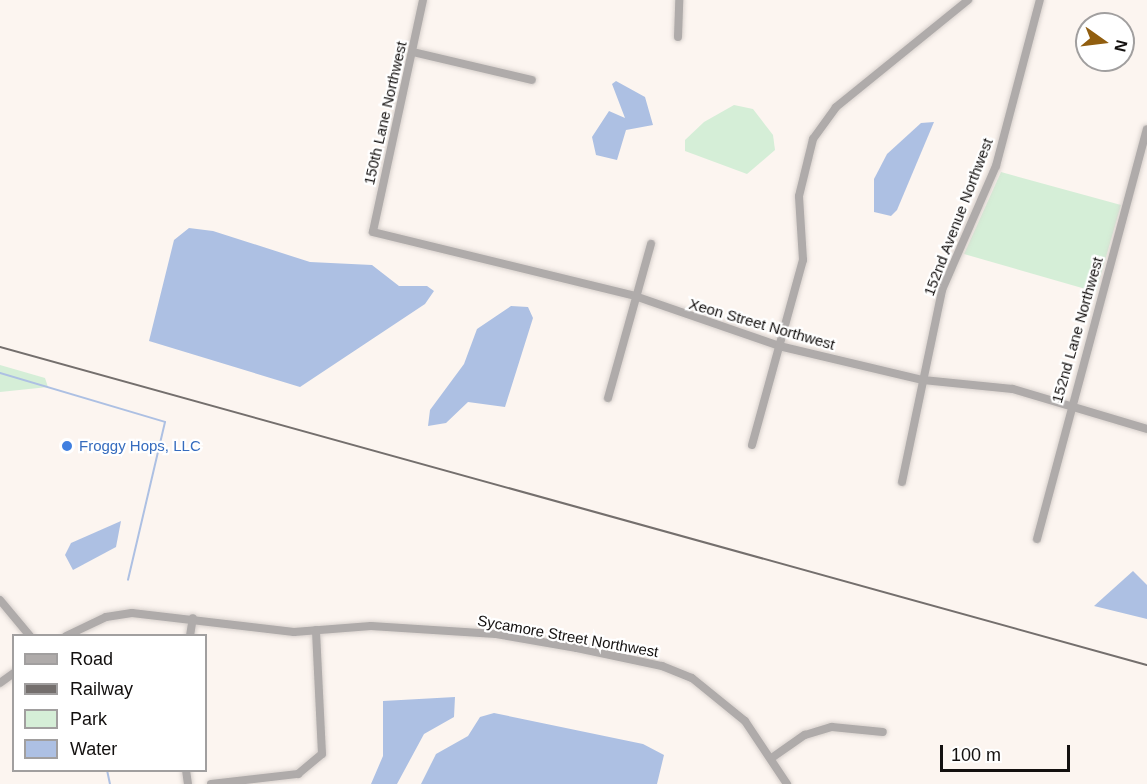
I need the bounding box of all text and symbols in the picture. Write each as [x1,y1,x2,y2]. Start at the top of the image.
north arrow [1075,12,1135,72]
text: N [1111,38,1131,54]
street label: 150th Lane Northwest [360,39,410,187]
street label: 152nd Avenue Northwest [919,135,997,299]
street label: 152nd Lane Northwest [1048,255,1106,405]
street label: Xeon Street Northwest [687,295,837,353]
place label: Froggy Hops, LLC [79,437,201,455]
marker: Froggy Hops, LLC [60,439,74,453]
street label: Sycamore Street Northwest [476,611,660,661]
legend [12,634,207,772]
text: Road [70,649,113,669]
text: Railway [70,679,133,699]
text: Park [70,709,107,729]
scale bar [943,733,1074,771]
text: Water [70,739,117,759]
text: 100 m [951,745,1001,765]

